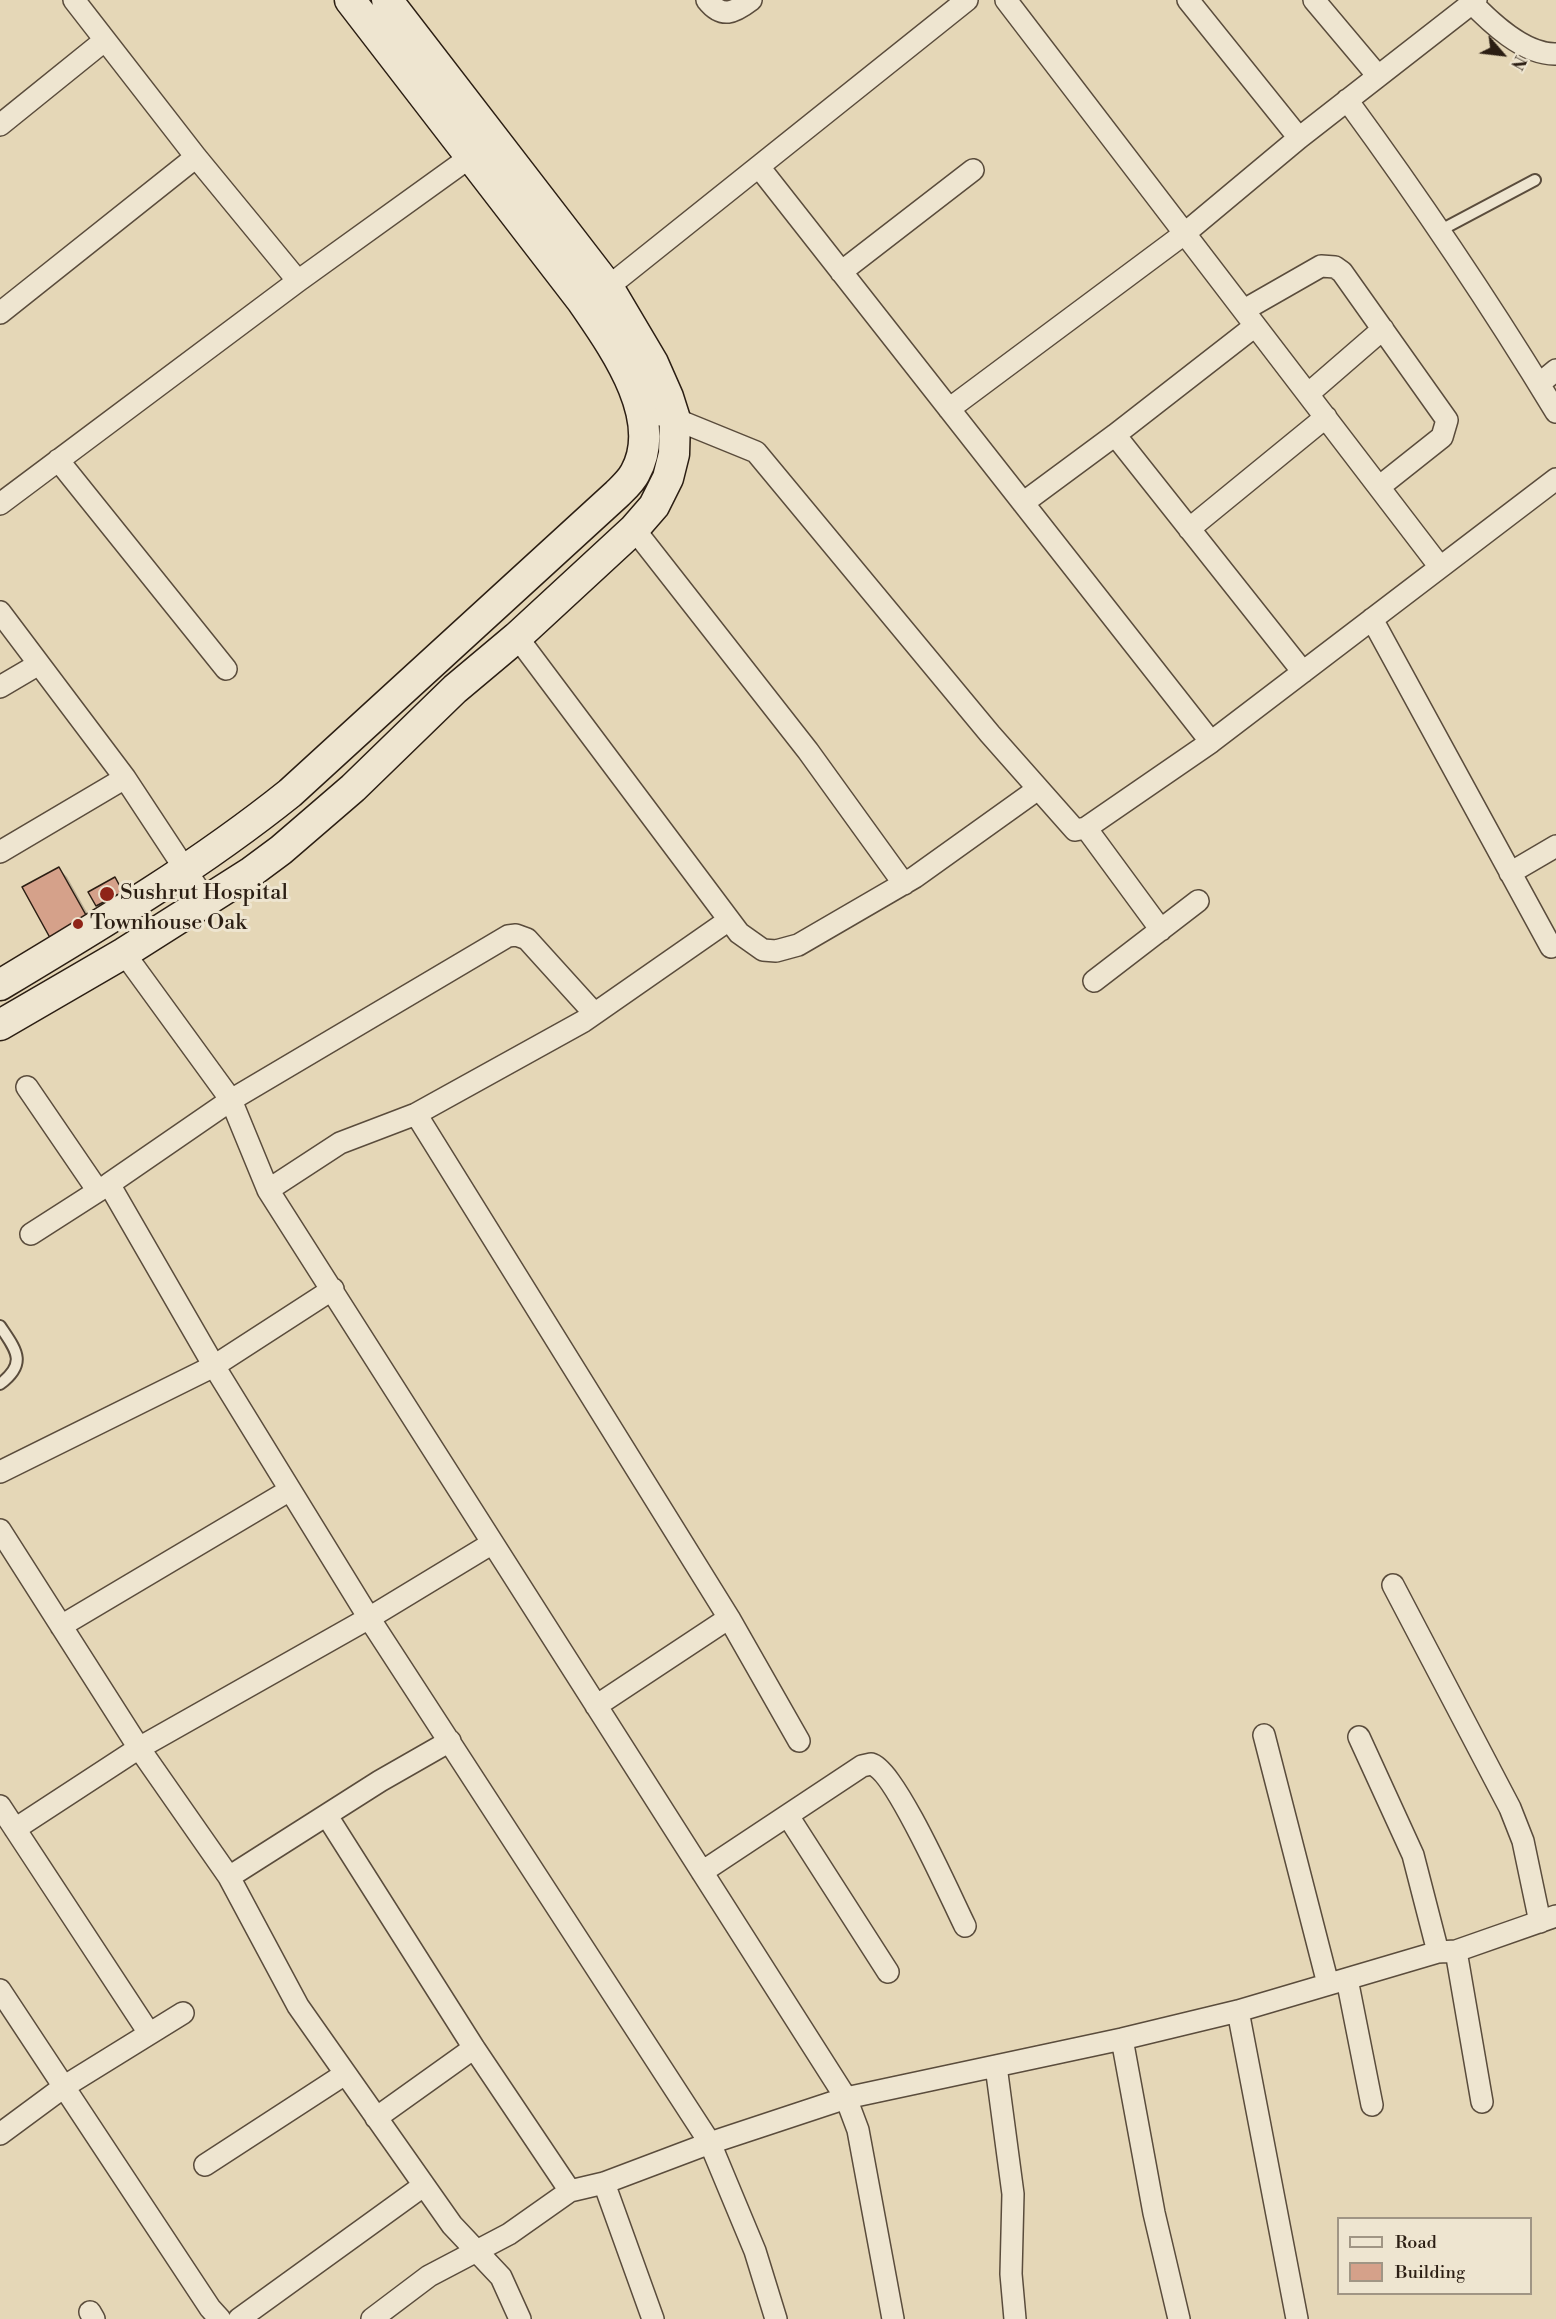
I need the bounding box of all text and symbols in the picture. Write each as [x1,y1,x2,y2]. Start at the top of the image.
north arrow [1472,24,1532,84]
text: N [1506,52,1530,73]
place label: Sushrut Hospital [120,881,288,907]
marker: Sushrut Hospital [98,885,116,903]
place label: Townhouse Oak [90,911,247,937]
marker: Townhouse Oak [71,917,85,931]
legend [1337,2217,1532,2295]
text: Road [1395,2231,1437,2254]
text: Building [1395,2261,1465,2284]

